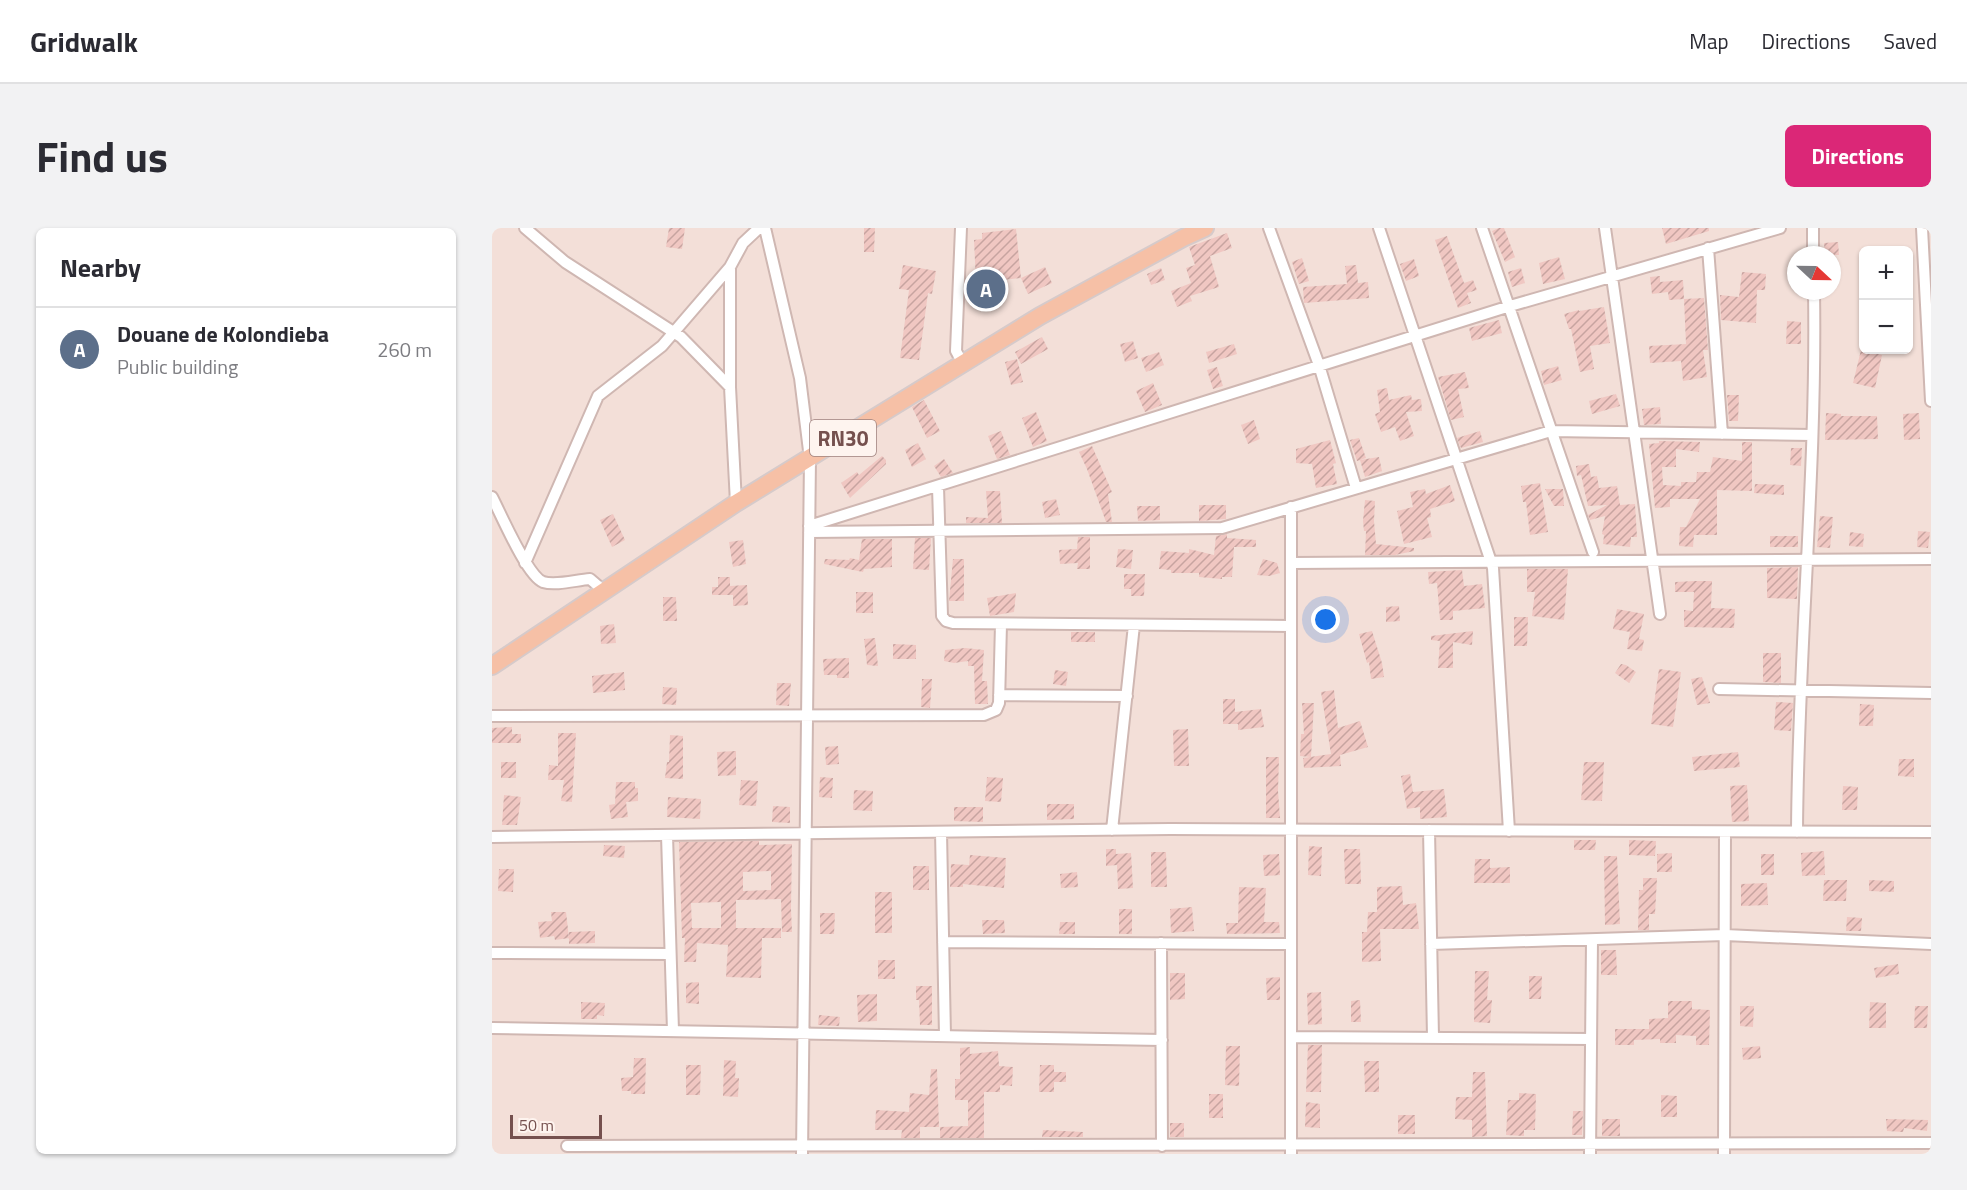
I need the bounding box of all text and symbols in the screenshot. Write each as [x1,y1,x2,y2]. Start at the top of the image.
text: Gridwalk [30,20,138,63]
text: Map [1689,25,1729,57]
text: Directions [1762,25,1851,57]
text: Saved [1884,25,1937,57]
text: Find us [36,124,168,188]
button: Directions [1785,125,1931,187]
north arrow [1787,246,1841,300]
map controls [1859,246,1913,354]
button: + [1859,246,1913,300]
text: Nearby [60,248,141,287]
pin: A [966,266,1006,312]
button: − [1859,300,1913,354]
text: Douane de Kolondieba [117,317,329,351]
text: A [73,334,86,365]
text: 260 m [377,334,432,365]
text: Public building [117,351,238,382]
road number: RN30 [810,420,876,456]
your location [1311,605,1340,634]
scale bar [510,1112,602,1140]
text: 50 m [519,1113,554,1137]

